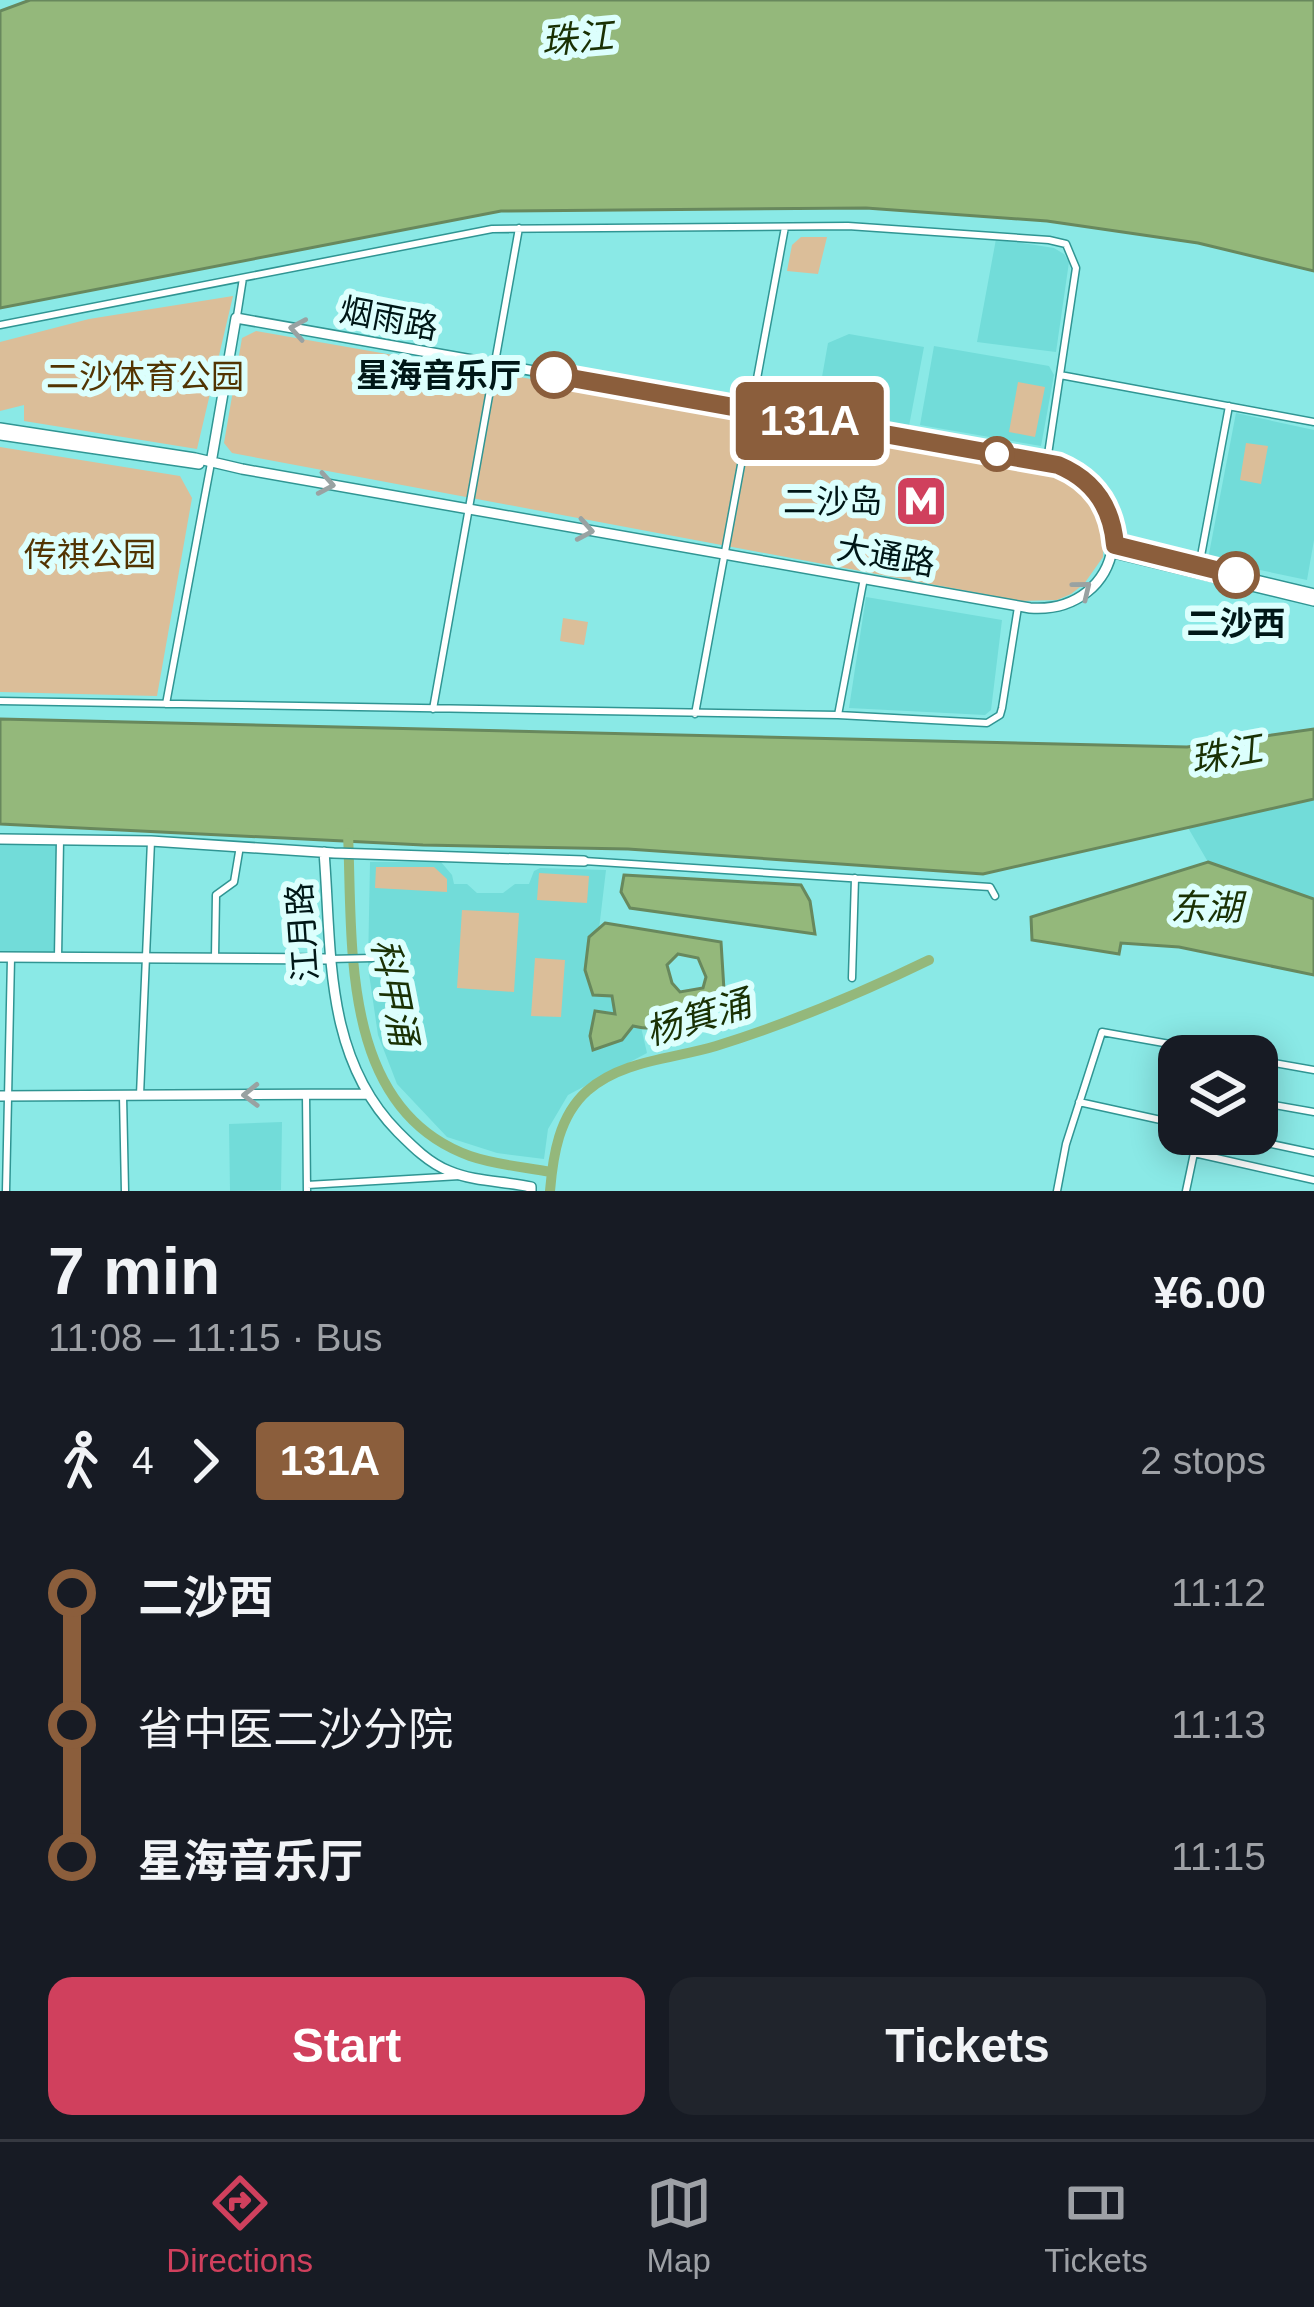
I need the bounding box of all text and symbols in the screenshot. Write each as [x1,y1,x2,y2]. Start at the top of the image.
water label: 珠江 [539,15,619,62]
street label: 烟雨路 [337,291,441,346]
one-way arrow [288,317,308,343]
marker: 星海音乐厅 [532,353,576,397]
place label: 星海音乐厅 [356,357,521,394]
park label: 二沙体育公园 [46,358,244,395]
line badge: 131A [726,382,894,460]
text: 131A [760,397,860,444]
unlabelled marker [981,438,1013,470]
one-way arrow [316,471,336,496]
metro station icon: 二沙岛 [893,473,949,529]
place label: 二沙岛 [783,483,882,520]
one-way arrow [575,516,595,542]
street label: 大通路 [834,529,938,582]
park label: 传祺公园 [24,536,156,573]
marker: 二沙西 [1214,553,1258,597]
one-way arrow [1069,582,1091,603]
place label: 二沙西 [1187,605,1286,642]
water label: 珠江 [1187,727,1269,781]
street label: 江月路 [281,881,324,983]
water label: 东湖 [1170,887,1247,928]
water label: 科甲涌 [364,935,426,1053]
water label: 杨箕涌 [641,981,760,1053]
map controls [1158,1035,1278,1155]
button: layers [1158,1035,1278,1155]
one-way arrow [241,1082,259,1108]
text: 7 min [48,1234,220,1308]
text: ¥6.00 [1153,1267,1266,1318]
text: 11:08 – 11:15 · Bus [48,1316,383,1359]
icon: walk [48,1428,114,1494]
icon: forward [172,1428,238,1494]
text: 131A [280,1437,380,1484]
text: 4 [132,1439,154,1482]
text: 2 stops [1140,1439,1266,1482]
text: 11:12 [1171,1571,1266,1614]
text: 二沙西 [138,1572,273,1623]
text: 11:13 [1171,1703,1266,1746]
text: 省中医二沙分院 [138,1704,453,1755]
text: 11:15 [1171,1835,1266,1878]
text: 星海音乐厅 [138,1836,363,1887]
button: Start [48,1977,645,2115]
button: Tickets [669,1977,1266,2115]
tab: Directions [166,2170,313,2280]
tab: Map [646,2170,712,2280]
tab: Tickets [1044,2170,1148,2280]

